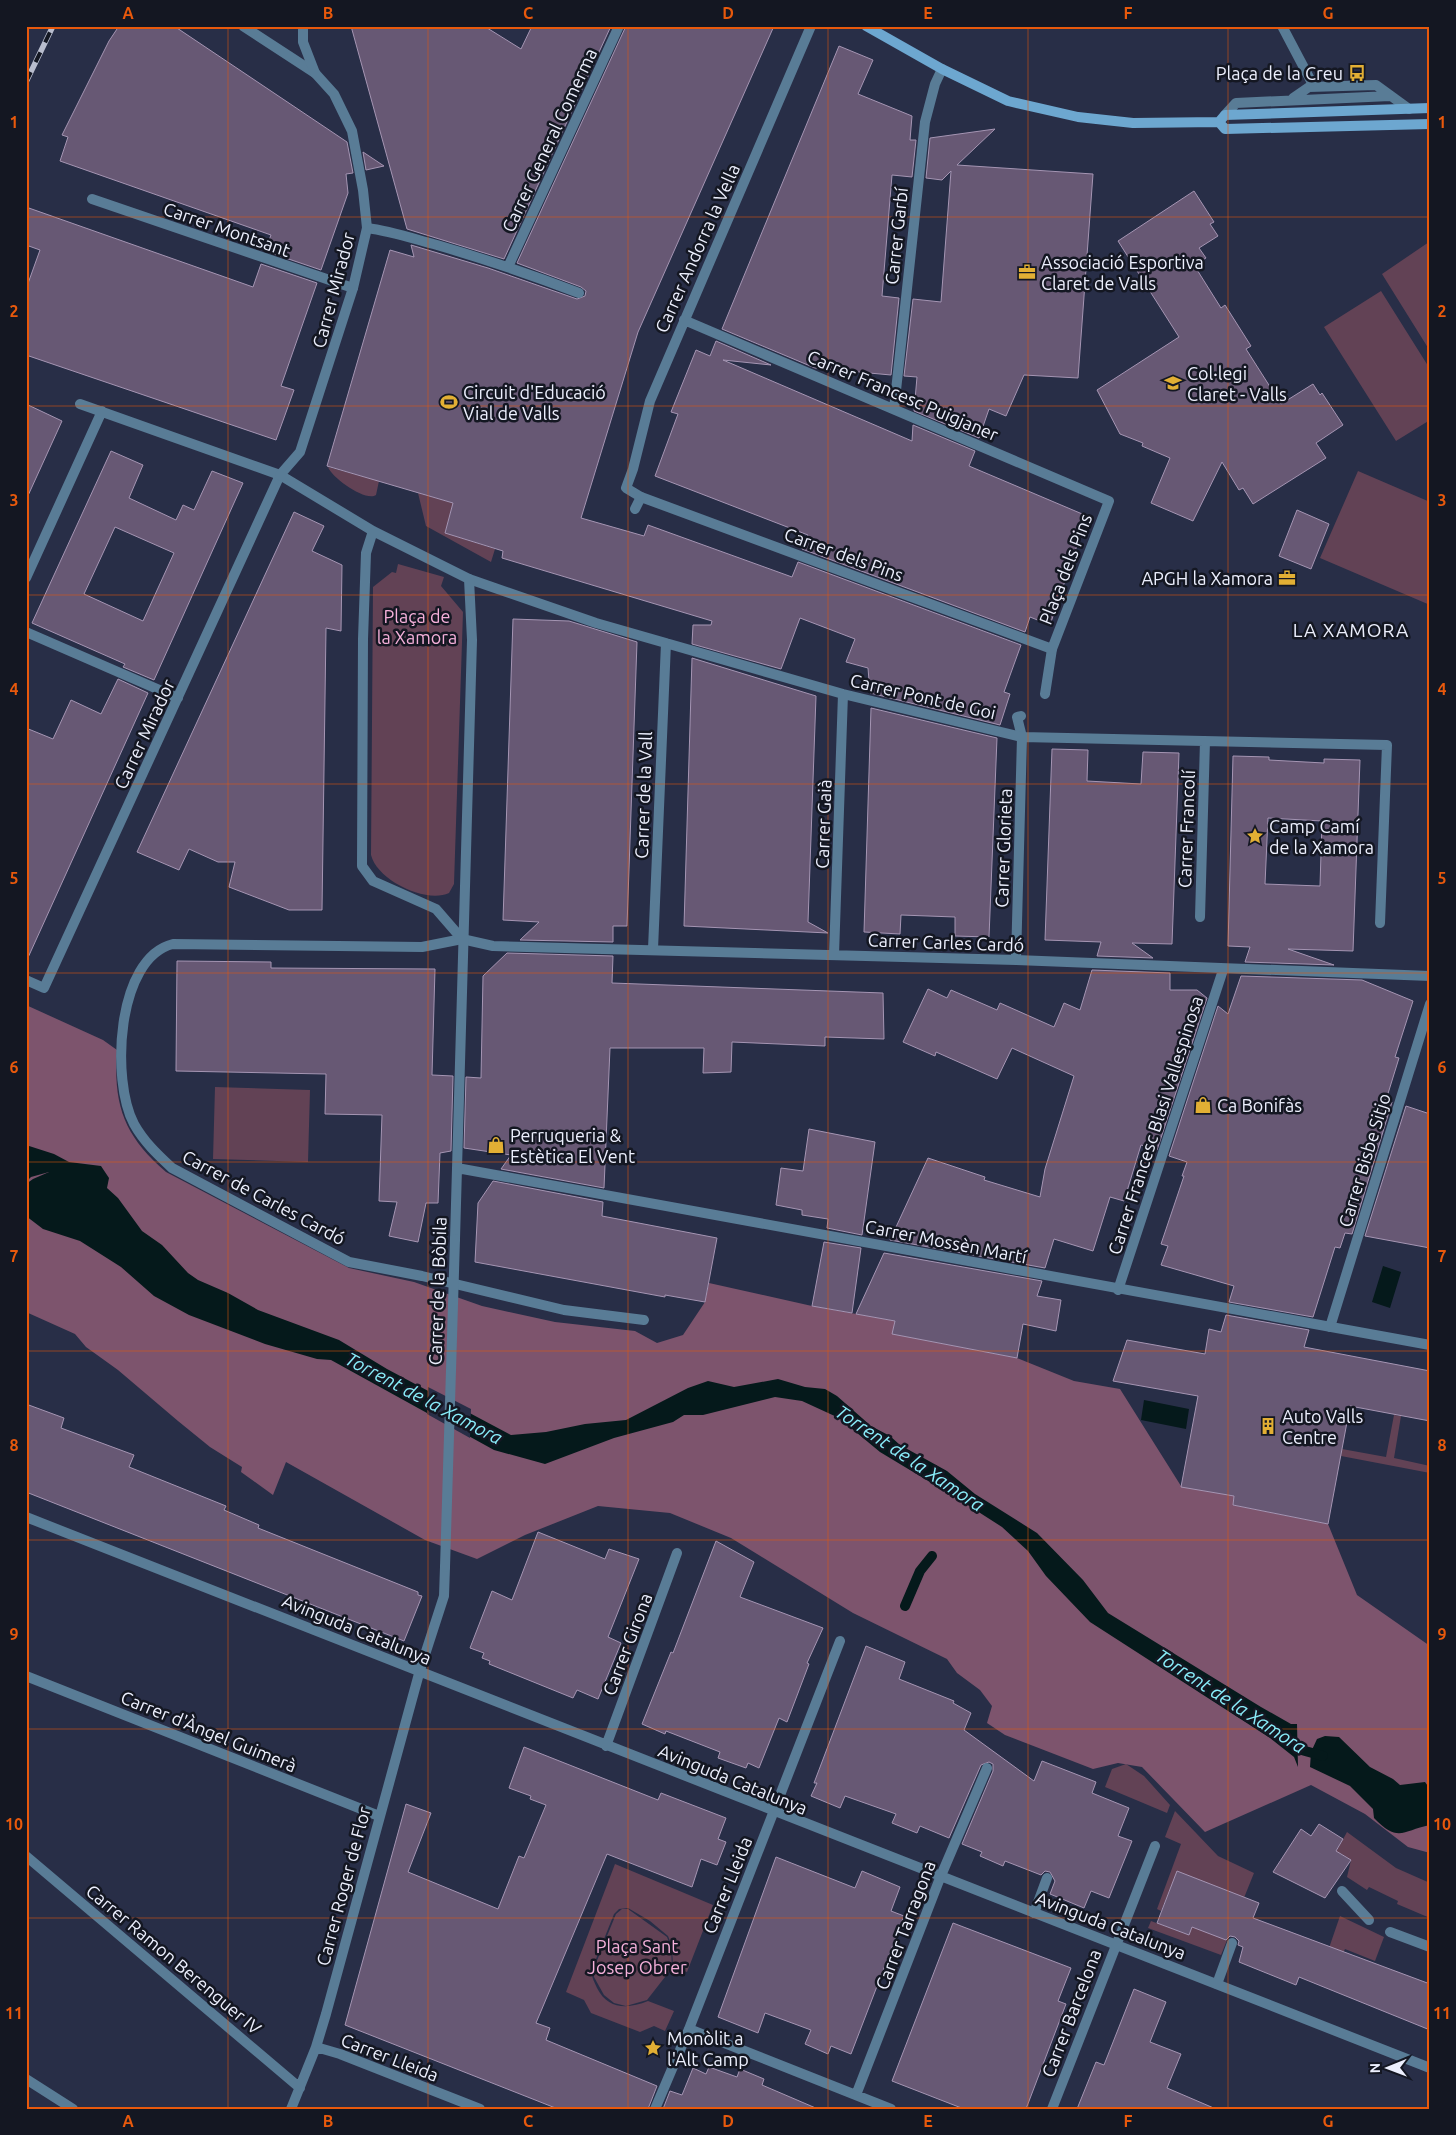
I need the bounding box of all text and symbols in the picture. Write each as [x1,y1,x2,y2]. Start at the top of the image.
text: A [122,4,134,22]
text: B [323,4,333,22]
text: C [523,4,533,22]
text: D [722,4,734,22]
text: E [923,4,933,22]
text: F [1124,4,1133,22]
text: G [1322,4,1334,22]
street label: Carrer General Comerma [498,45,600,235]
place label: Plaça de la Creu [1216,63,1343,83]
bus stop icon: Plaça de la Creu [1347,63,1367,83]
text: 1 [9,113,19,131]
text: 1 [1437,113,1447,131]
street label: Carrer Andorra la Vella [651,161,743,335]
street label: Carrer Garbí [881,186,911,286]
street label: Carrer Montsant [161,198,293,260]
street label: Carrer Mirador [308,230,358,350]
place label: Associació Esportiva Claret de Valls [1041,252,1204,293]
office icon: Associació Esportiva Claret de Valls [1017,262,1037,282]
text: 2 [9,302,19,320]
text: 2 [1437,302,1447,320]
street label: Carrer Francesc Puigjaner [805,346,1002,444]
place label: Col·legi Claret - Valls [1187,363,1287,404]
school or university icon: Col·legi Claret - Valls [1163,373,1183,393]
place label: Circuit d'Educació Vial de Valls [463,382,606,423]
sports icon: Circuit d'Educació Vial de Valls [439,392,459,412]
text: 3 [9,491,19,509]
text: 3 [1437,491,1447,509]
street label: Plaça dels Pins [1035,511,1095,627]
street label: Carrer dels Pins [782,523,906,585]
place label: APGH la Xamora [1141,568,1273,588]
office icon: APGH la Xamora [1277,568,1297,588]
park label: Plaça de la Xamora [377,606,457,647]
district label: LA XAMORA [1293,619,1409,641]
street label: Carrer Pont de Goi [848,670,998,722]
street label: Carrer Mirador [110,676,178,792]
text: 4 [9,680,19,698]
text: 4 [1437,680,1447,698]
street label: Carrer de la Vall [631,731,655,859]
street label: Carrer Francolí [1174,769,1198,888]
street label: Carrer Gaià [811,779,835,869]
street label: Carrer Glorieta [991,788,1015,908]
place label: Camp Camí de la Xamora [1269,816,1374,857]
place icon: Camp Camí de la Xamora [1245,826,1265,846]
text: 5 [9,869,19,887]
text: 5 [1437,869,1447,887]
street label: Carrer Carles Cardó [867,929,1025,955]
street label: Carrer Francesc Blasi Vallespinosa [1104,993,1206,1257]
text: 6 [9,1058,19,1076]
text: 6 [1437,1058,1447,1076]
street label: Carrer Bisbe Sitjo [1334,1091,1394,1229]
shop icon: Ca Bonifàs [1193,1095,1213,1115]
place label: Ca Bonifàs [1217,1095,1302,1115]
place label: Perruqueria & Estètica El Vent [510,1125,635,1166]
shop icon: Perruqueria & Estètica El Vent [486,1135,506,1155]
street label: Carrer de Carles Cardó [179,1146,349,1248]
street label: Carrer de la Bòbila [424,1216,450,1366]
street label: Carrer Mossèn Martí [864,1216,1029,1267]
text: 7 [9,1247,19,1265]
text: 7 [1437,1247,1447,1265]
water label: Torrent de la Xamora [342,1347,506,1449]
water label: Torrent de la Xamora [832,1400,988,1516]
place label: Auto Valls Centre [1282,1406,1363,1447]
building icon: Auto Valls Centre [1258,1416,1278,1436]
text: 8 [9,1436,19,1454]
text: 8 [1437,1436,1447,1454]
street label: Avinguda Catalunya [280,1590,434,1668]
street label: Carrer Girona [598,1590,656,1698]
text: 9 [9,1625,19,1643]
text: 9 [1437,1625,1447,1643]
water label: Torrent de la Xamora [1152,1644,1310,1758]
street label: Carrer d'Àngel Guimerà [118,1686,300,1775]
street label: Avinguda Catalunya [656,1740,810,1818]
street label: Carrer Roger de Flor [312,1804,374,1968]
text: 10 [5,1815,23,1833]
text: 10 [1433,1815,1451,1833]
street label: Carrer Lleida [698,1834,756,1936]
street label: Carrer Tarragona [871,1858,939,1992]
street label: Carrer Ramon Berenguer IV [83,1880,266,2038]
street label: Avinguda Catalunya [1033,1887,1189,1963]
park label: Plaça Sant Josep Obrer [587,1936,687,1977]
street label: Carrer Barcelona [1037,1946,1105,2080]
text: 11 [5,2004,23,2022]
text: 11 [1433,2004,1451,2022]
place label: Monòlit a l'Alt Camp [667,2028,749,2069]
street label: Carrer Lleida [338,2029,442,2085]
place icon: Monòlit a l'Alt Camp [643,2038,663,2058]
north arrow [1364,2042,1414,2092]
text: N [1367,2063,1383,2074]
text: A [122,2112,134,2130]
text: B [323,2112,333,2130]
text: C [523,2112,533,2130]
text: D [722,2112,734,2130]
text: E [923,2112,933,2130]
text: F [1124,2112,1133,2130]
text: G [1322,2112,1334,2130]

